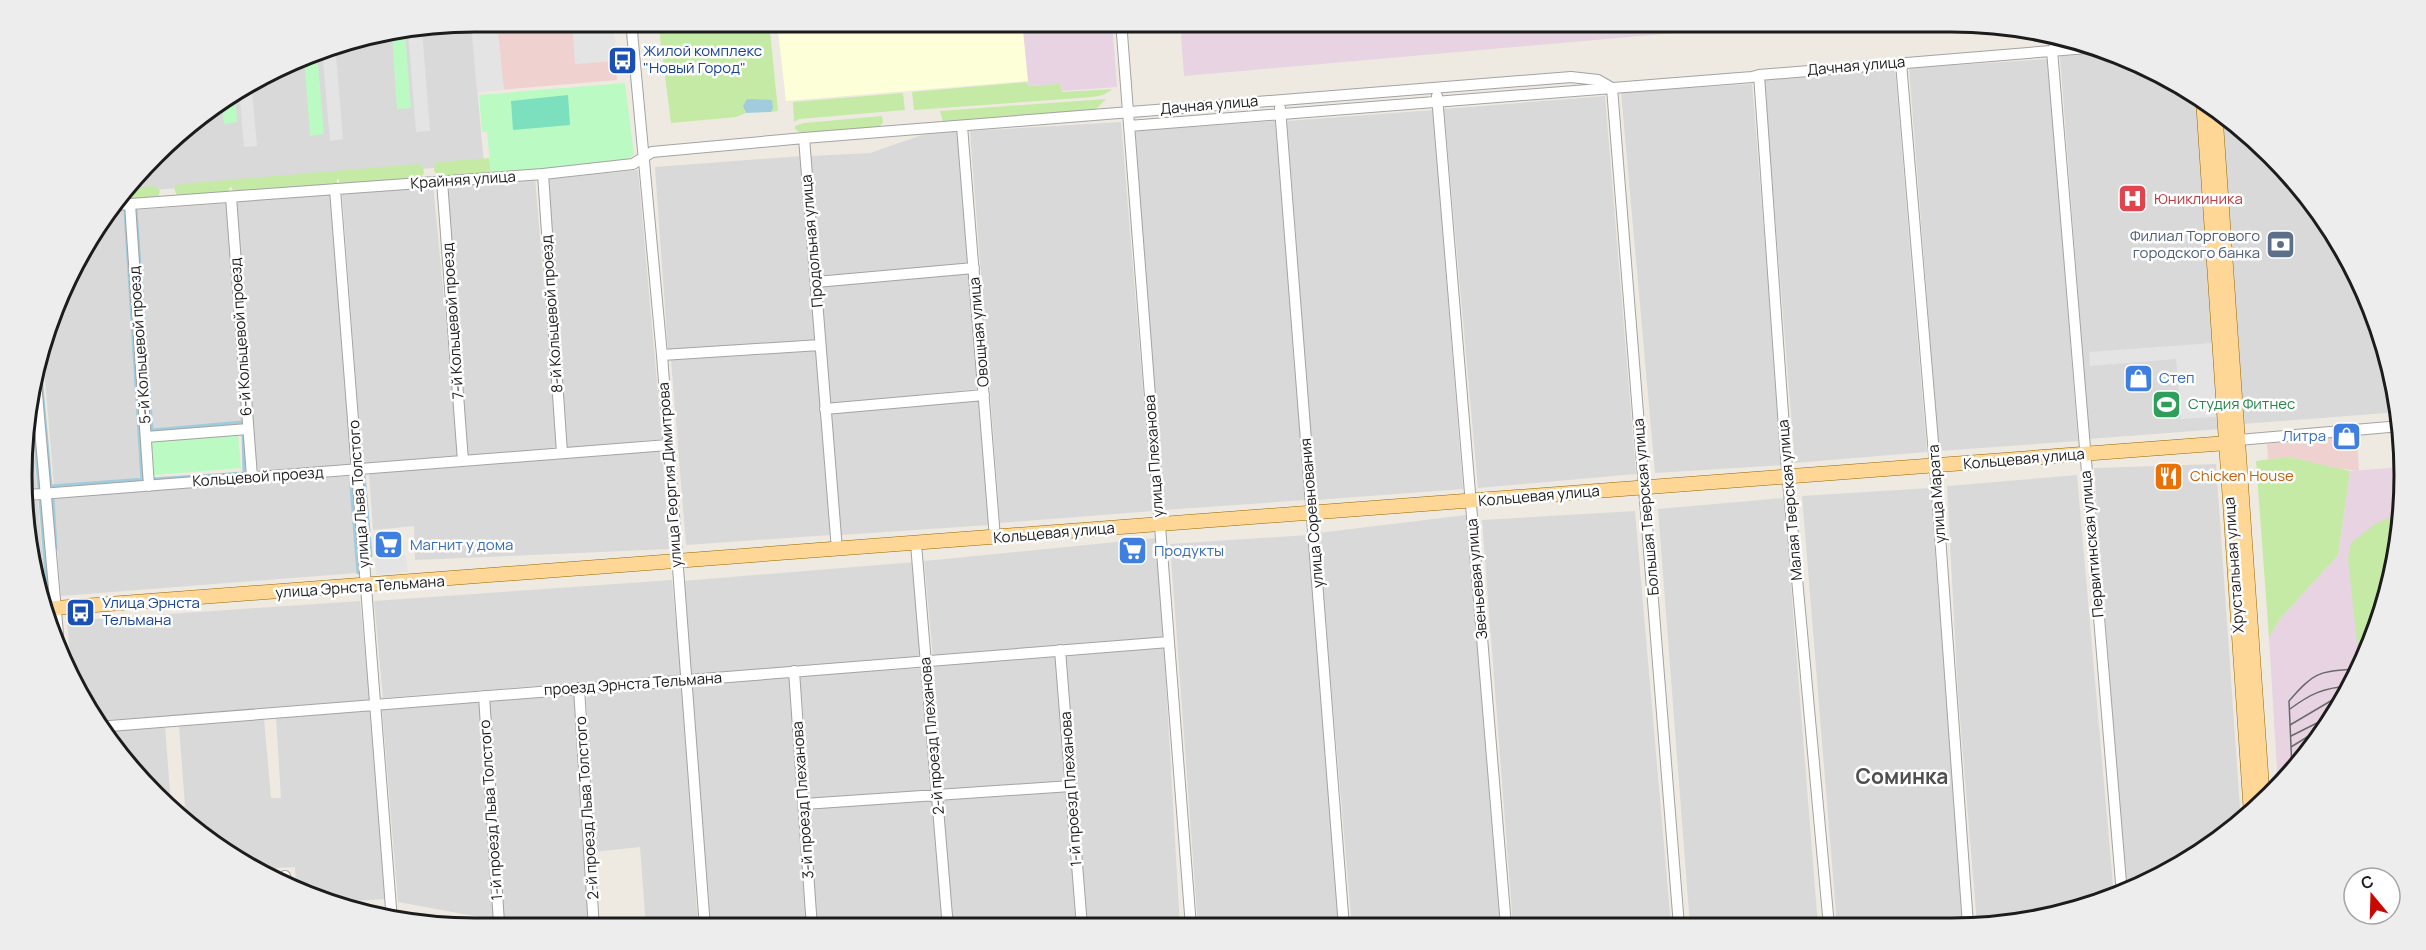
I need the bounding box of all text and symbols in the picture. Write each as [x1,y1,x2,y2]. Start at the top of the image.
place label: Жилой комплекс "Новый Город" [643,40,762,78]
bus stop icon: Жилой комплекс "Новый Город" [606,44,638,76]
street label: Дачная улица [1806,51,1906,80]
street label: Дачная улица [1159,90,1259,119]
street label: Крайняя улица [410,165,516,194]
street label: Продольная улица [795,174,828,308]
hospital icon: Юниклиника [2117,183,2149,215]
place label: Юниклиника [2154,188,2243,209]
place label: Филиал Торгового городского банка [2130,225,2260,263]
bank icon: Филиал Торгового городского банка [2265,229,2297,261]
street label: 8-й Кольцевой проезд [536,235,567,394]
street label: 7-й Кольцевой проезд [437,242,468,400]
street label: 6-й Кольцевой проезд [224,257,257,417]
street label: 5-й Кольцевой проезд [124,266,155,425]
street label: Овощная улица [963,276,994,388]
shop icon: Степ [2122,362,2154,394]
place label: Степ [2159,367,2195,388]
street label: улица Георгия Димитрова [653,382,686,568]
sports icon: Студия Фитнес [2151,388,2183,420]
place label: Студия Фитнес [2188,393,2295,414]
street label: улица Плеханова [1139,394,1168,518]
street label: Большая Тверская улица [1627,418,1664,596]
street label: улица Льва Толстого [343,419,374,569]
street label: Малая Тверская улица [1772,419,1807,581]
shop icon: Литра [2331,420,2363,452]
place label: Литра [2282,425,2326,446]
street label: улица Соревнования [1294,437,1329,589]
street label: Кольцевая улица [1962,443,2085,474]
street label: улица Марата [1923,444,1950,544]
restaurant icon: Chicken House [2153,460,2185,492]
street label: Кольцевой проезд [192,461,324,492]
place label: Chicken House [2190,465,2294,486]
street label: Первитинская улица [2075,470,2108,618]
street label: Кольцевая улица [1477,480,1600,511]
street label: Хрустальная улица [2218,496,2249,634]
street label: Кольцевая улица [992,517,1115,548]
street label: Звеньевая улица [1461,518,1492,640]
supermarket icon: Магнит у дома [373,529,405,561]
place label: Магнит у дома [410,534,513,555]
supermarket icon: Продукты [1117,535,1149,567]
place label: Продукты [1154,540,1224,561]
street label: улица Эрнста Тельмана [275,570,445,603]
place label: Улица Эрнста Тельмана [102,592,200,630]
bus stop icon: Улица Эрнста Тельмана [65,596,97,628]
street label: 2-й проезд Плеханова [914,656,949,816]
street label: проезд Эрнста Тельмана [543,667,723,700]
street label: 1-й проезд Плеханова [1055,711,1086,867]
street label: 2-й проезд Льва Толстого [570,716,603,900]
street label: 1-й проезд Льва Толстого [474,719,507,901]
street label: 3-й проезд Плеханова [787,721,818,880]
district label: Соминка [1856,762,1948,790]
north arrow [2342,866,2402,926]
text: С [2358,869,2376,894]

